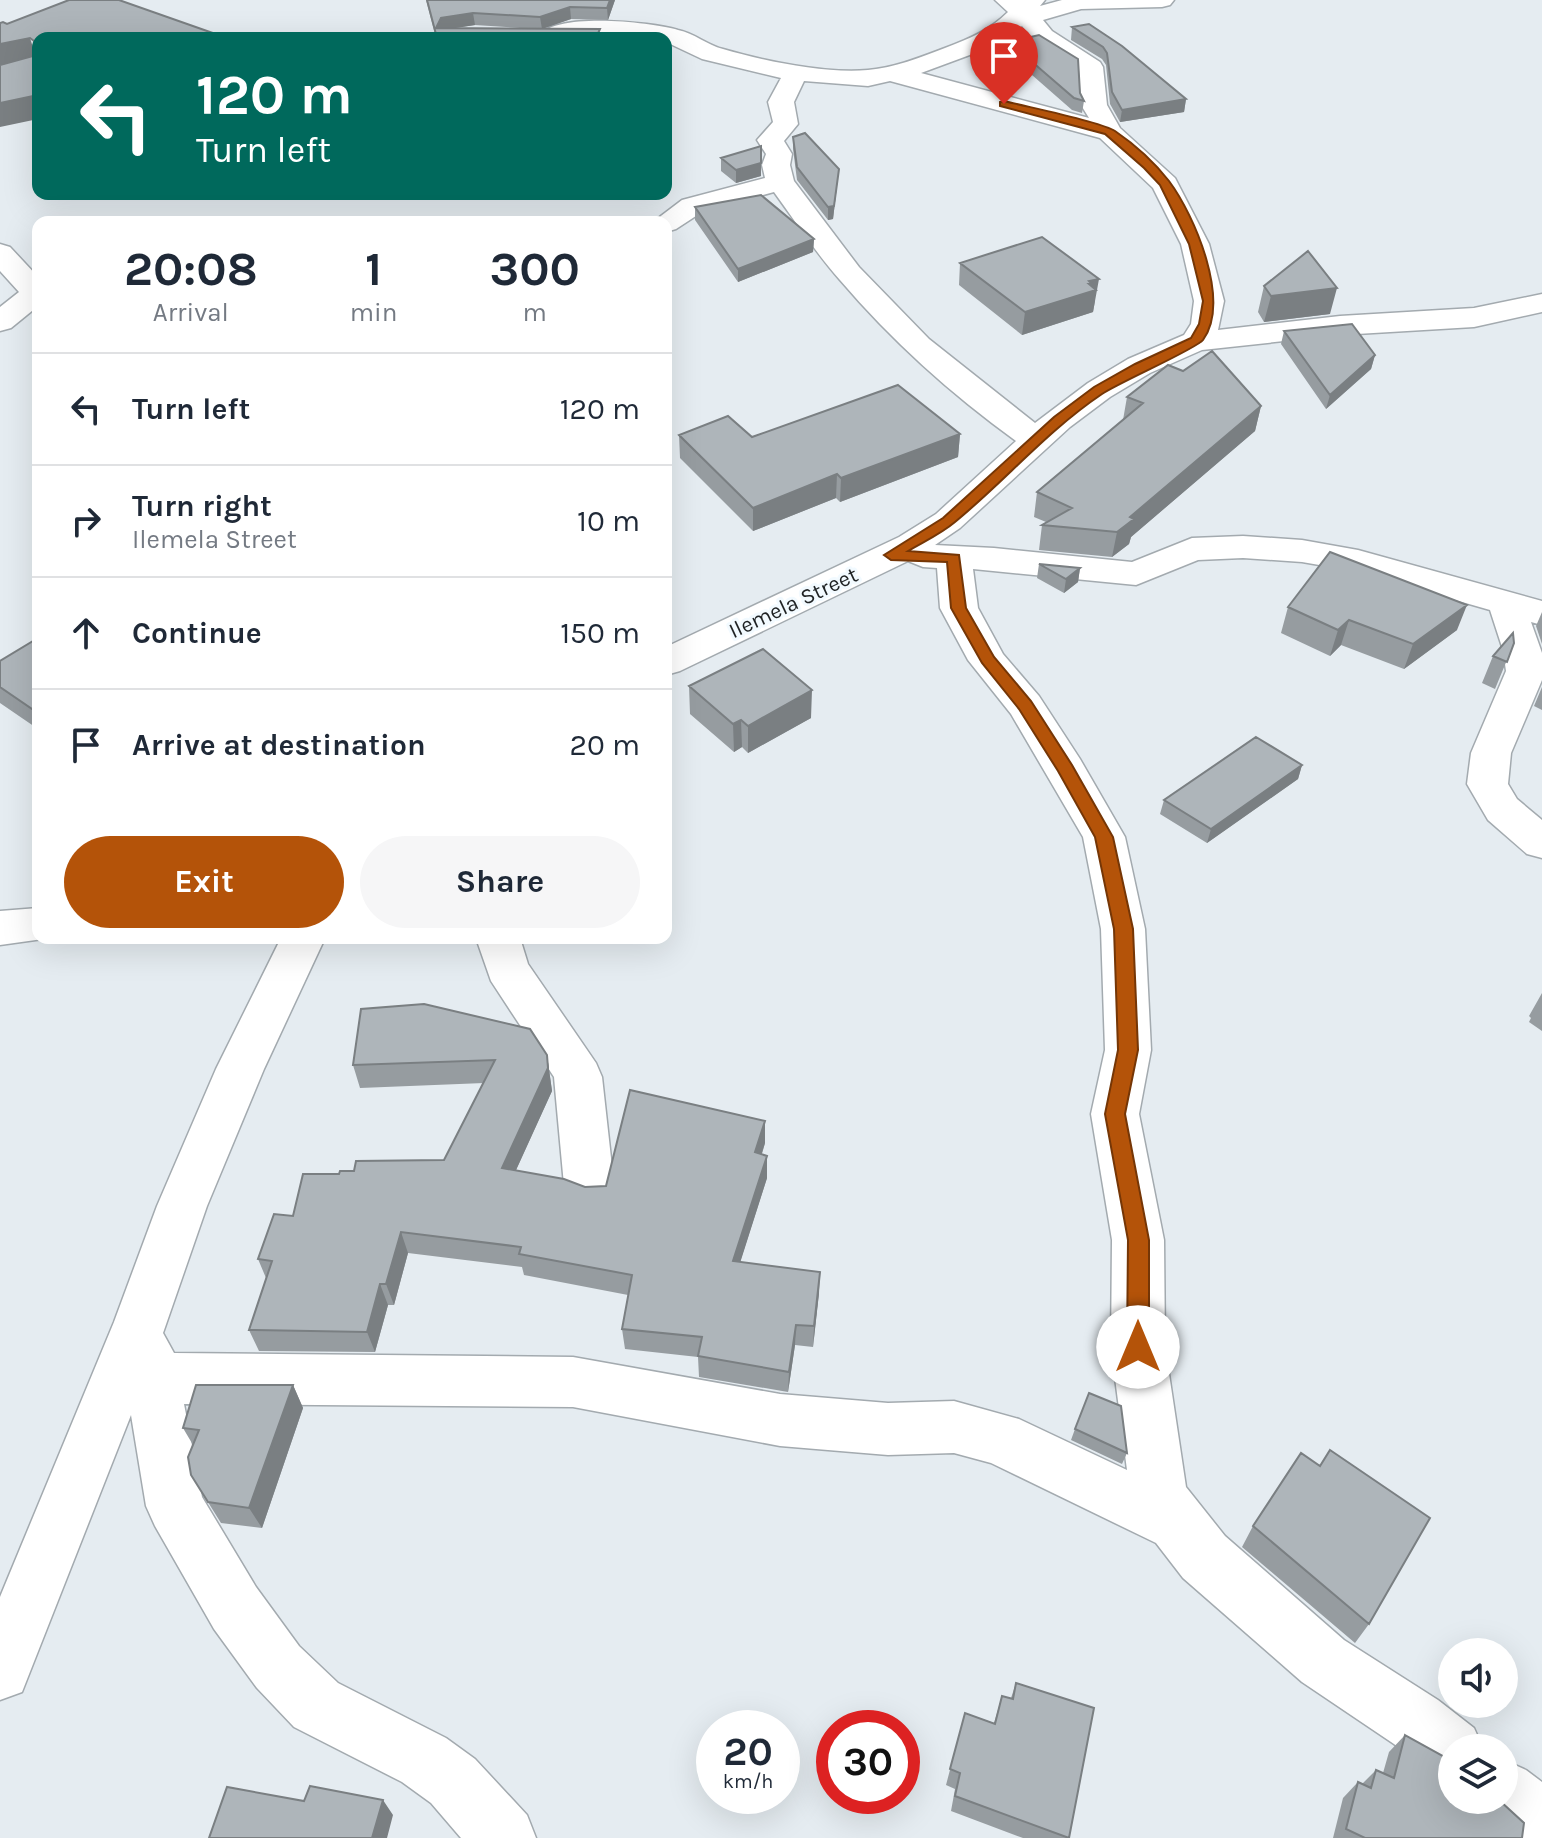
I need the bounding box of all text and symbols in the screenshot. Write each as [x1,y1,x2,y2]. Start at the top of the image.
pin [970,22,1038,104]
icon: arrive [982,34,1026,78]
text: 120 m [196,62,353,127]
icon: left [64,64,168,168]
text: Turn left [196,129,331,171]
text: 20:08 [124,241,258,297]
text: 1 [365,241,382,297]
text: 300 [489,241,580,297]
text: Arrival [153,297,229,328]
text: min [350,297,397,328]
text: m [523,297,547,328]
icon: left [64,387,108,431]
text: Turn left [132,391,250,427]
text: 120 m [560,391,640,427]
text: Turn right [132,488,272,524]
icon: right [64,499,108,543]
text: 10 m [577,503,640,539]
text: Ilemela Street [132,524,297,555]
street label: Ilemela Street [725,562,862,644]
icon: ahead [64,611,108,655]
text: Continue [132,615,262,651]
text: 150 m [560,615,640,651]
icon: arrive [64,723,108,767]
text: Arrive at destination [132,727,426,763]
text: 20 m [570,727,640,763]
button: Exit [64,836,344,928]
button: Share [360,836,640,928]
position arrow [1096,1305,1180,1389]
map controls [1438,1638,1518,1814]
button: sound [1438,1638,1518,1718]
speed limit sign: 30 [816,1710,920,1814]
text: 20 [723,1728,773,1775]
button: layers [1438,1734,1518,1814]
text: km/h [723,1770,773,1793]

